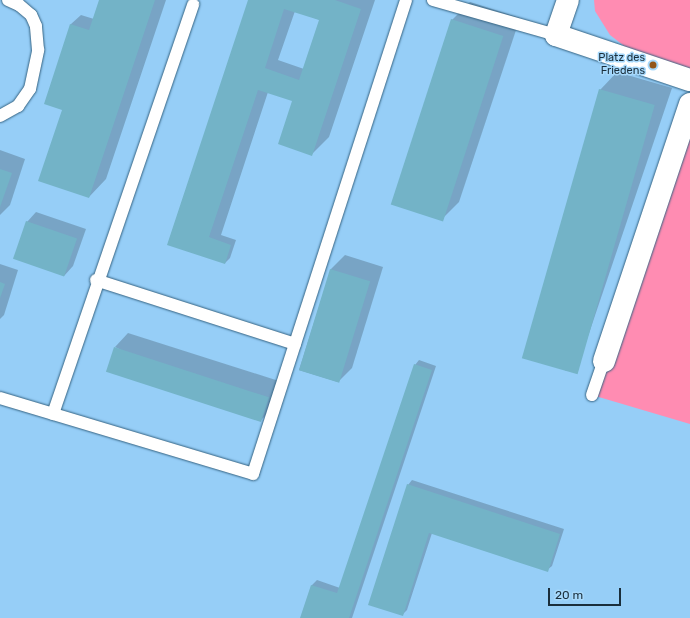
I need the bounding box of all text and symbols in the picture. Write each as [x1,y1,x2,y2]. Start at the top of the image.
place label: Platz des Friedens [598,52,645,78]
marker: Platz des Friedens [648,60,658,70]
scale bar [550,580,623,606]
text: 20 m [555,588,583,602]

